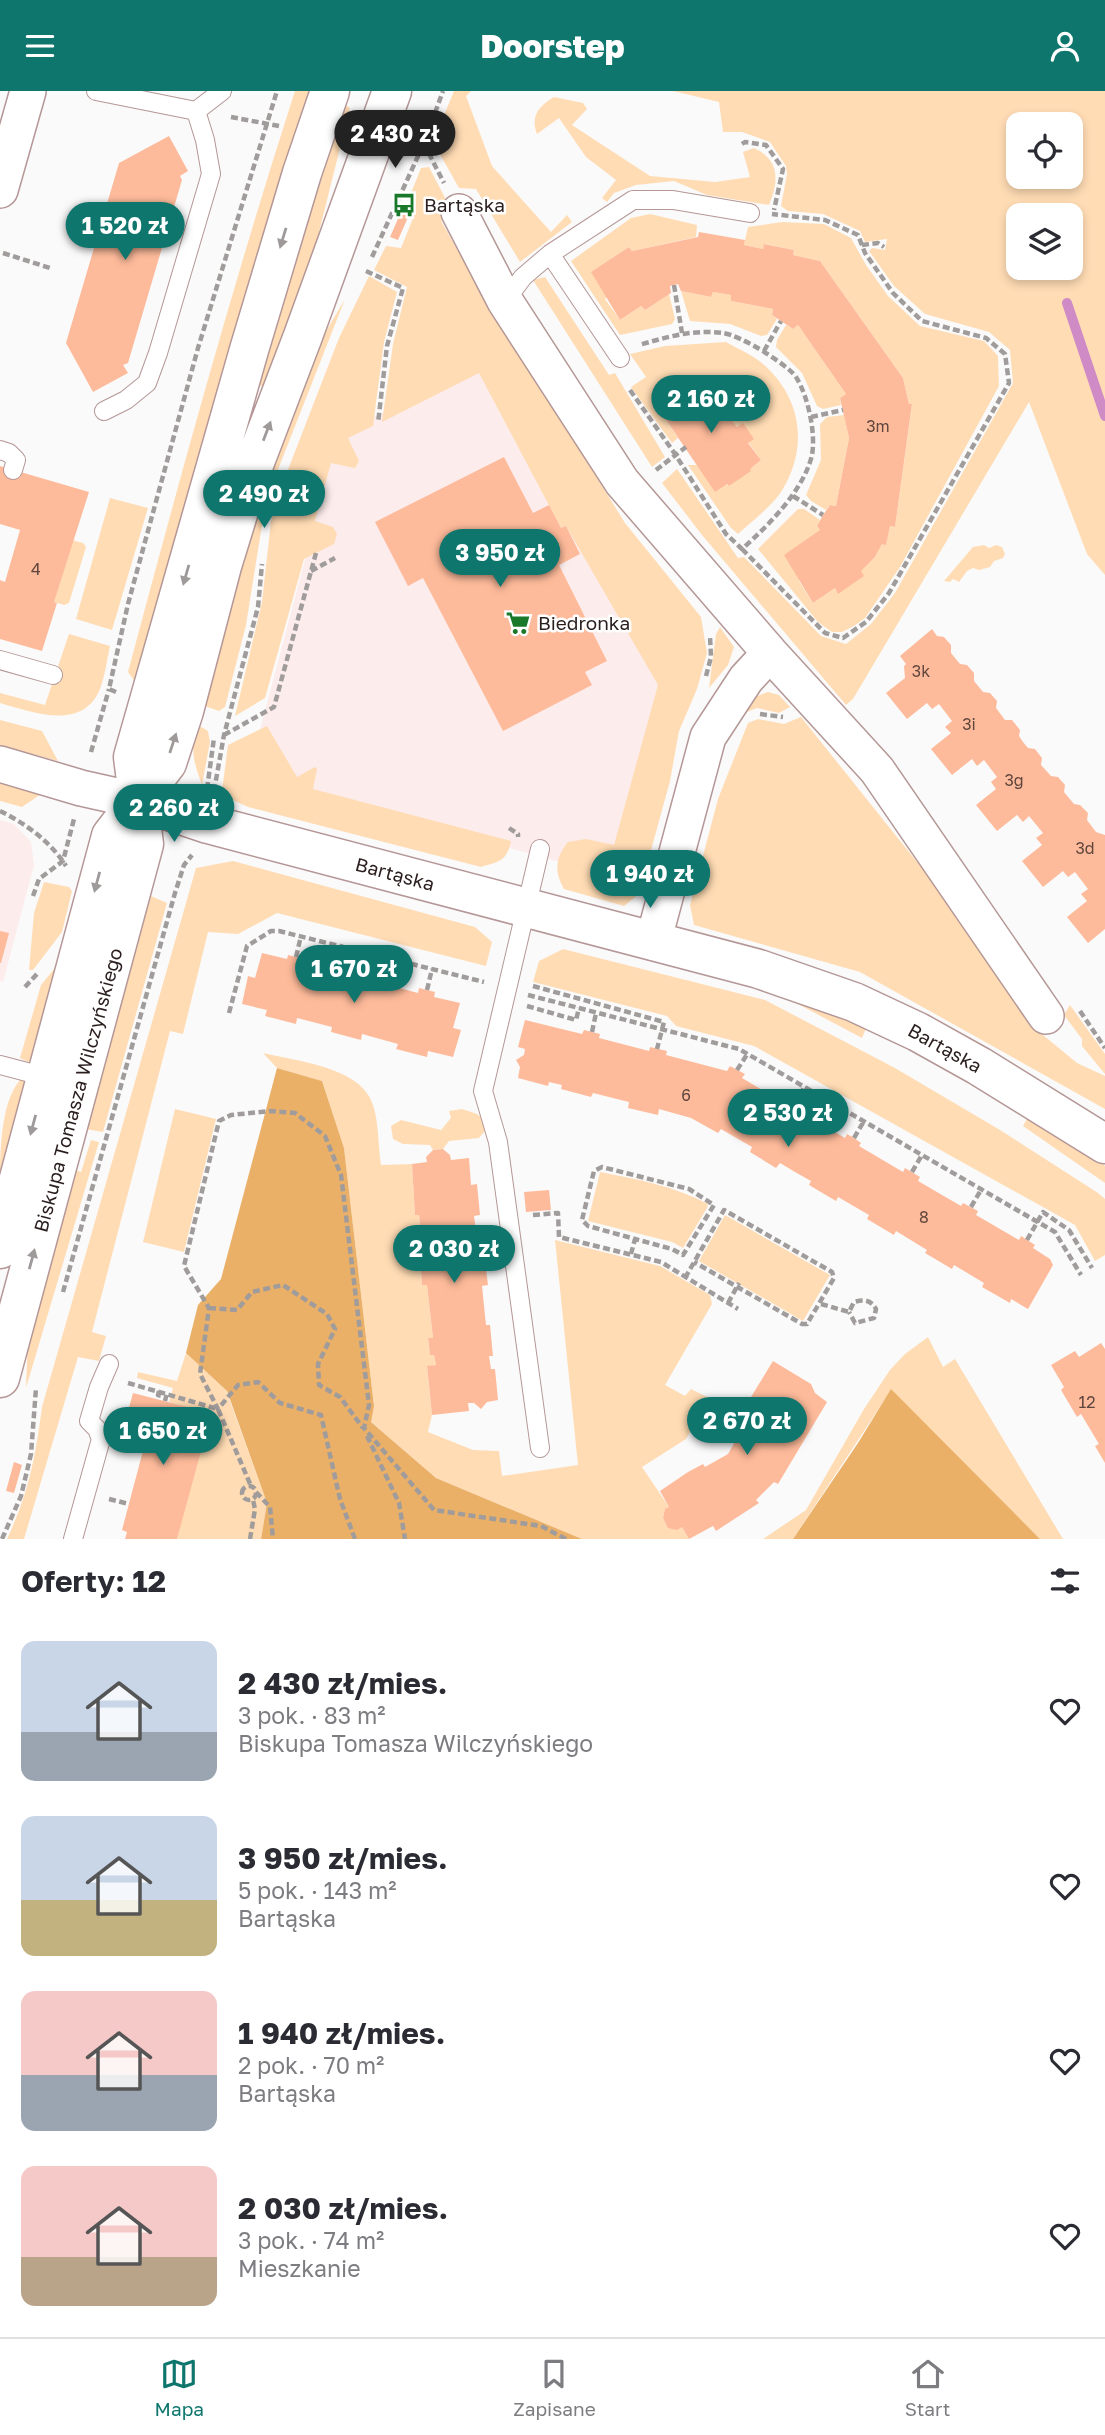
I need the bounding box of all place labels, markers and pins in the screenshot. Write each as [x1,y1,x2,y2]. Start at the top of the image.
pin: 2 430 zł [323,111,467,170]
bus stop icon: Bartąska [390,191,418,219]
place label: Bartąska [424,193,505,216]
pin: 1 520 zł [53,202,197,262]
pin: 2 160 zł [639,375,783,435]
pin: 2 490 zł [192,471,336,530]
pin: 3 950 zł [428,529,572,589]
supermarket icon: Biedronka [504,609,532,637]
place label: Biedronka [538,611,630,634]
pin: 2 260 zł [102,785,246,844]
pin: 1 940 zł [578,851,722,910]
pin: 1 670 zł [282,946,426,1005]
pin: 2 530 zł [716,1089,860,1149]
pin: 2 030 zł [382,1225,526,1285]
pin: 2 670 zł [675,1397,819,1457]
pin: 1 650 zł [91,1407,235,1467]

